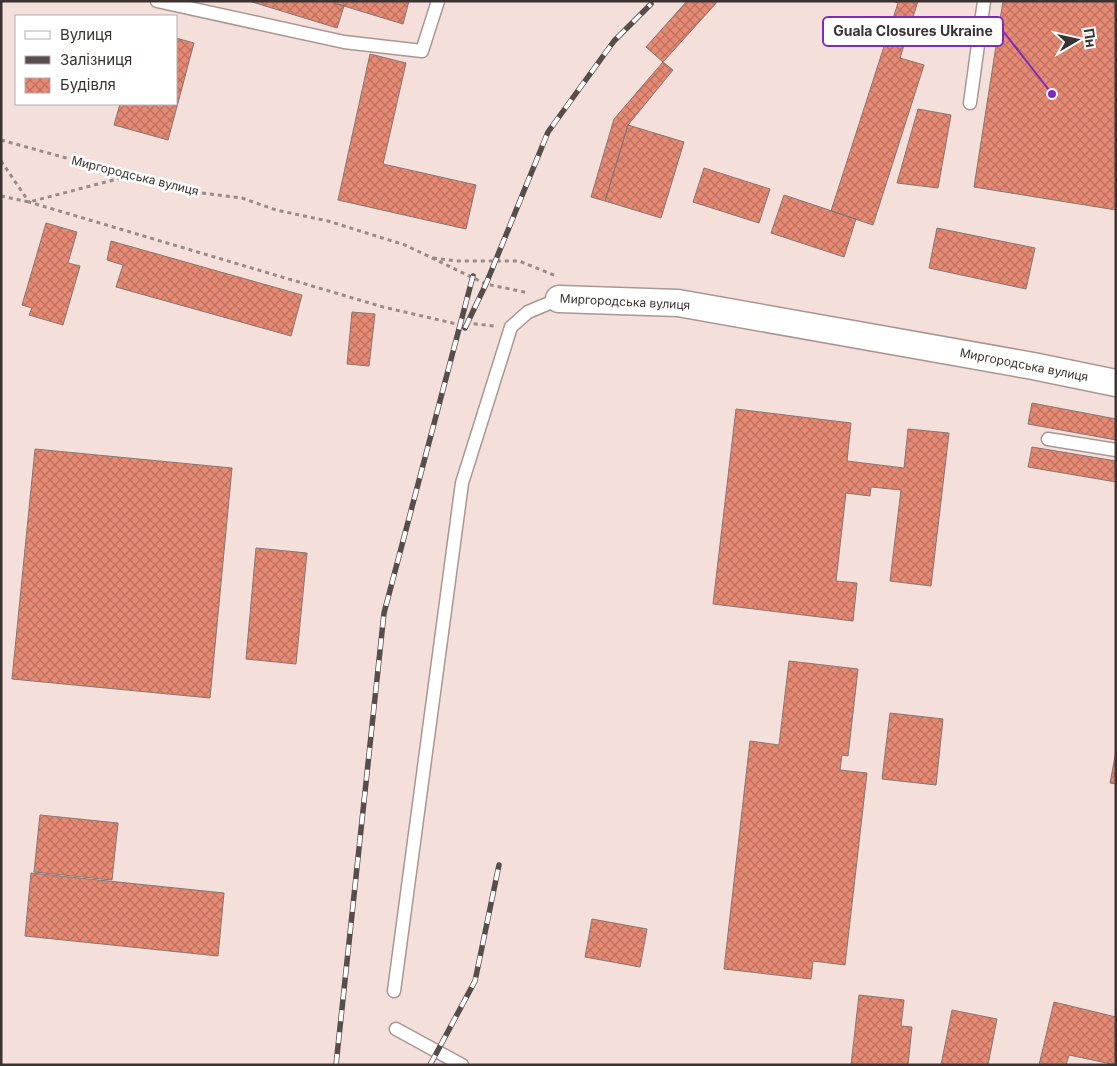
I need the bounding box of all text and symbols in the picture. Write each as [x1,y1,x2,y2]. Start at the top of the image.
legend [15,15,178,105]
north arrow [1052,15,1102,65]
callout: Guala Closures Ukraine [823,17,1003,46]
text: Guala Closures Ukraine [833,22,993,39]
text: Вулиця [60,25,112,44]
text: Пн [1080,27,1100,49]
text: Залізниця [60,50,132,69]
text: Будівля [60,75,116,94]
street label: Миргородська вулиця [70,152,200,199]
street label: Миргородська вулиця [559,291,691,312]
street label: Миргородська вулиця [959,345,1090,384]

